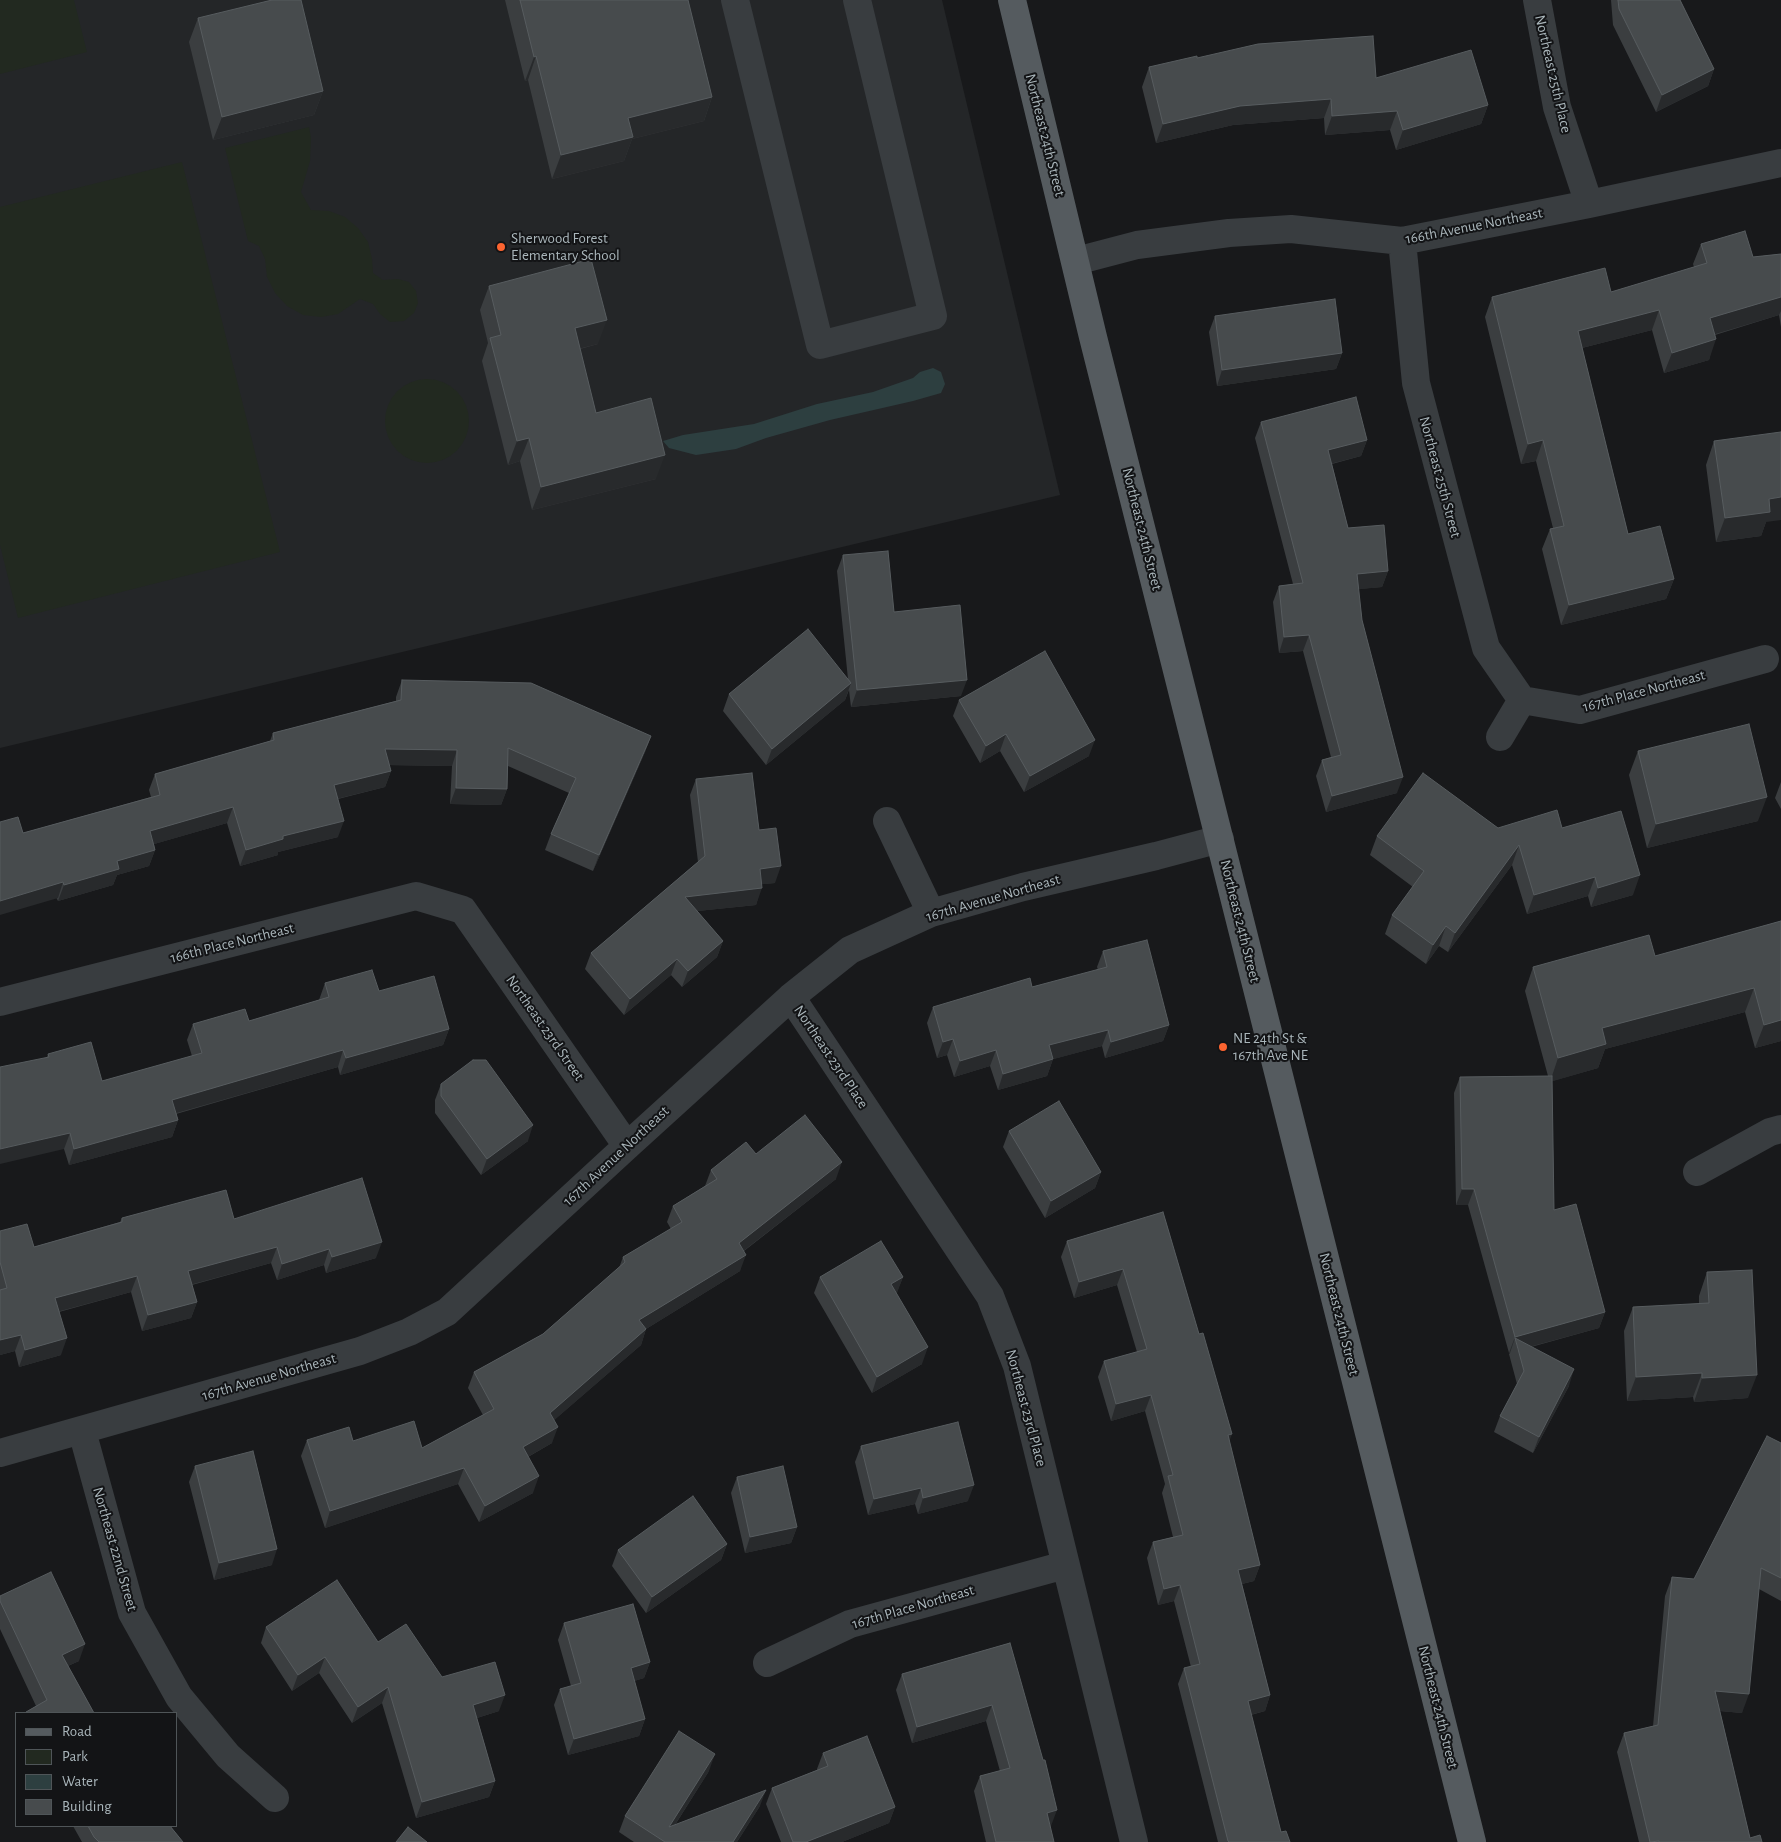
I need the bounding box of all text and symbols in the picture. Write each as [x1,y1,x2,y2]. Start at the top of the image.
street label: Northeast 25th Place [1531,13,1575,135]
street label: Northeast 24th Street [1021,72,1069,198]
street label: 166th Avenue Northeast [1404,204,1544,248]
place label: Sherwood Forest Elementary School [511,229,620,264]
marker: Sherwood Forest Elementary School [495,241,507,253]
street label: Northeast 25th Street [1415,414,1465,540]
street label: Northeast 24th Street [1118,466,1166,592]
street label: 167th Place Northeast [1581,666,1707,716]
street label: Northeast 24th Street [1216,858,1264,984]
street label: 167th Avenue Northeast [924,870,1062,926]
street label: 166th Place Northeast [168,919,296,967]
street label: Northeast 23rd Street [502,972,588,1084]
street label: Northeast 23rd Place [790,1002,872,1112]
place label: NE 24th St & 167th Ave NE [1233,1029,1308,1064]
marker: NE 24th St & 167th Ave NE [1217,1041,1229,1053]
street label: 167th Avenue Northeast [559,1102,673,1210]
street label: Northeast 24th Street [1315,1251,1363,1377]
street label: Northeast 23rd Place [1002,1348,1050,1468]
street label: 167th Avenue Northeast [200,1349,338,1405]
street label: Northeast 22nd Street [89,1485,141,1613]
street label: 167th Place Northeast [850,1581,976,1633]
street label: Northeast 24th Street [1414,1644,1462,1770]
legend [15,1712,178,1827]
text: Road [62,1724,92,1739]
text: Park [62,1749,88,1764]
text: Water [62,1774,98,1789]
text: Building [62,1799,112,1814]

